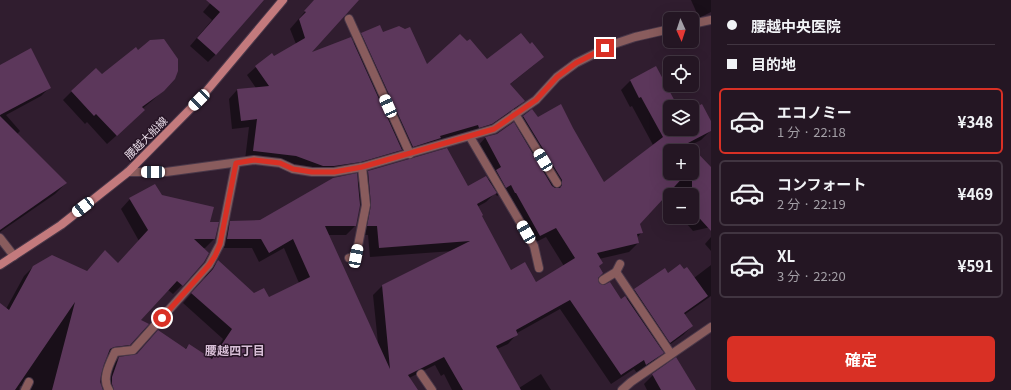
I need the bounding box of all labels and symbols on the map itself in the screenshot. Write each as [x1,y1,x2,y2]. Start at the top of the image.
north arrow [663,12,699,48]
route end [596,39,614,57]
car [186,87,212,113]
car [378,93,398,119]
street label: 腰越大船線 [120,112,170,162]
car [532,147,554,173]
car [141,166,165,178]
car [70,195,96,219]
car [515,219,537,245]
car [348,243,364,269]
route start [153,309,171,327]
district label: 腰越四丁目 [205,341,265,358]

